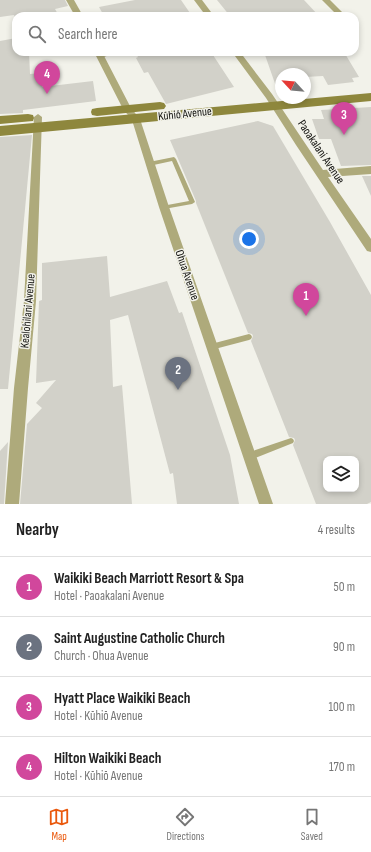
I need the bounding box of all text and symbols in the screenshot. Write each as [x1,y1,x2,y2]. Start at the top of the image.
search box [12,12,359,56]
icon: search [26,23,48,45]
text: Search here [58,25,118,44]
pin: 4 [34,61,60,94]
north arrow [275,68,311,104]
pin: 3 [331,102,357,135]
street label: Kūhiō Avenue [157,104,213,124]
street label: Paoakalani Avenue [294,117,348,187]
your location [239,229,259,249]
street label: Ohua Avenue [171,248,203,302]
street label: Kealohilani Avenue [17,273,39,349]
pin: 1 [293,283,319,316]
pin: 2 [165,357,191,390]
map controls [323,456,359,492]
button: layers [323,456,359,492]
text: Nearby [16,520,59,540]
text: 4 results [318,522,355,538]
text: Waikiki Beach Marriott Resort & Spa [54,569,244,588]
text: 1 [26,579,32,595]
text: 50 m [334,579,355,595]
text: Hotel · Paoakalani Avenue [54,588,164,604]
text: Saint Augustine Catholic Church [54,629,225,648]
text: 2 [26,639,32,655]
text: 90 m [333,639,355,655]
text: Church · Ohua Avenue [54,648,149,664]
text: Hyatt Place Waikiki Beach [54,689,190,708]
text: 3 [26,699,32,715]
text: 100 m [328,699,355,715]
text: Hotel · Kūhiō Avenue [54,708,143,724]
text: Hilton Waikiki Beach [54,749,162,768]
text: 4 [26,759,32,775]
text: 170 m [329,759,355,775]
text: Hotel · Kūhiō Avenue [54,768,143,784]
tab: Map [48,806,70,843]
tab: Directions [167,806,204,843]
tab: Saved [301,806,323,843]

